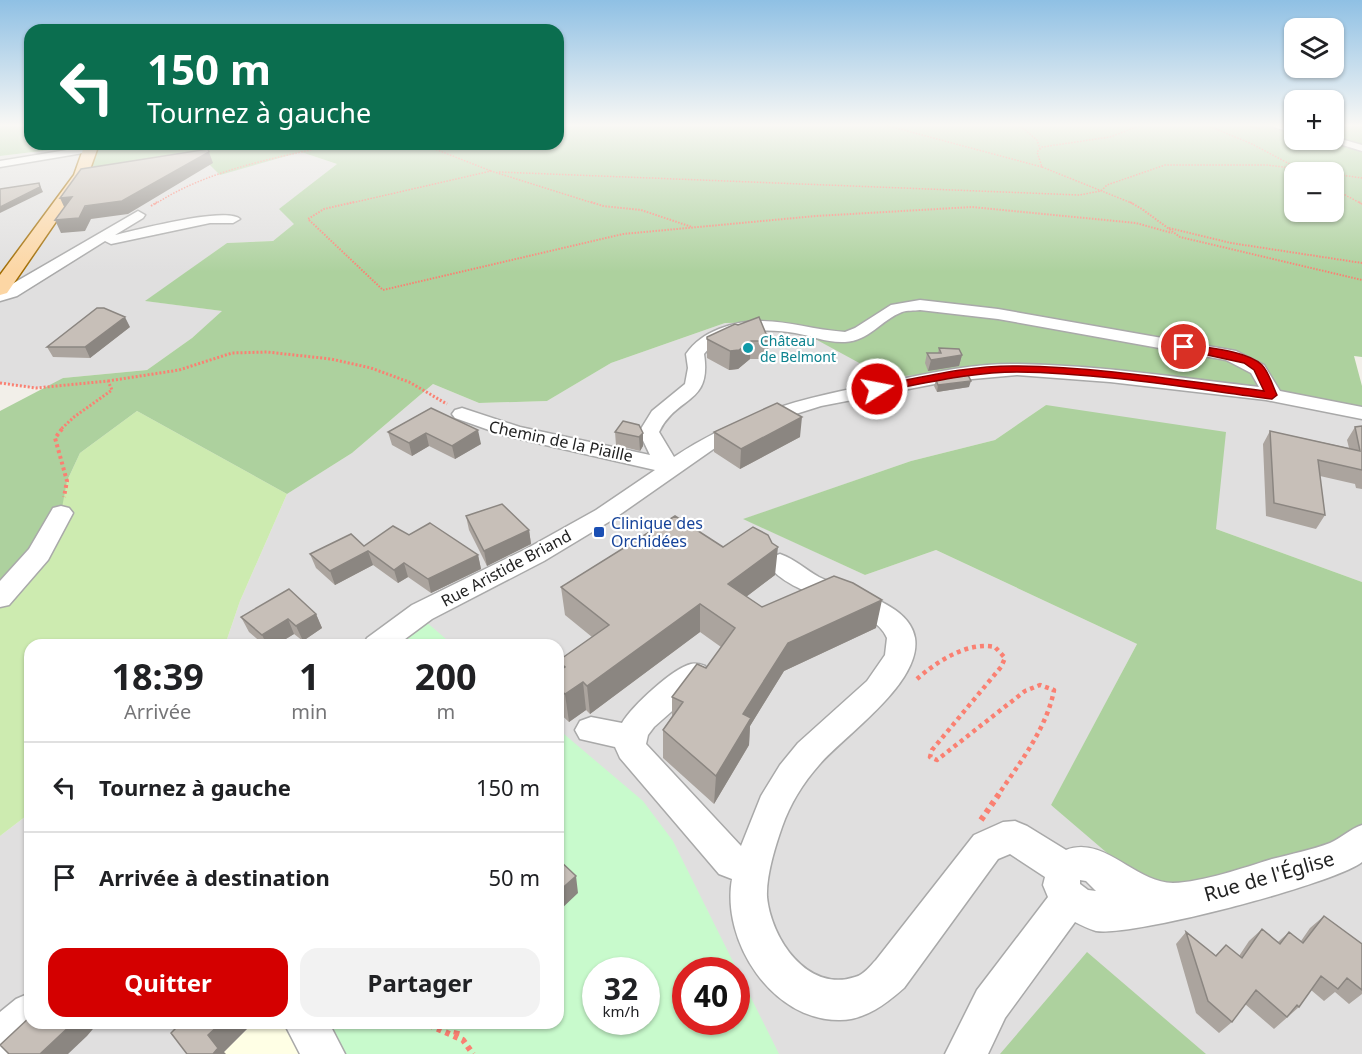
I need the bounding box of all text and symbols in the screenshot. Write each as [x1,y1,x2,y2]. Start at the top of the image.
map controls [1284,18,1344,222]
button: layers [1284,18,1344,78]
text: 150 m [147,40,271,97]
icon: left [48,48,126,126]
button: + [1284,90,1344,150]
text: Tournez à gauche [147,94,371,131]
button: − [1284,162,1344,222]
pin [1158,321,1209,372]
icon: arrive [1167,330,1200,363]
place label: Château de Belmont [760,331,836,366]
marker: Château de Belmont [741,341,755,355]
position arrow [845,357,909,421]
street label: Chemin de la Piaille [487,415,635,467]
place label: Clinique des Orchidées [611,512,703,552]
street label: Rue Aristide Briand [437,524,575,612]
marker: Clinique des Orchidées [592,525,606,539]
text: 18:39 [111,652,204,701]
text: 1 [299,652,320,701]
text: 200 [415,652,477,701]
text: Arrivée [124,698,191,725]
text: min [291,698,327,725]
text: m [436,698,455,725]
icon: left [48,771,81,804]
text: Tournez à gauche [99,772,291,802]
text: 150 m [476,772,540,802]
street label: Rue de l'Église [1201,845,1337,907]
icon: arrive [48,861,81,894]
text: Arrivée à destination [99,862,330,892]
text: 50 m [489,862,540,892]
button: Quitter [48,948,288,1017]
button: Partager [300,948,540,1017]
speed limit sign: 40 [672,957,750,1035]
text: 32 [604,968,638,1009]
text: km/h [603,1001,639,1021]

